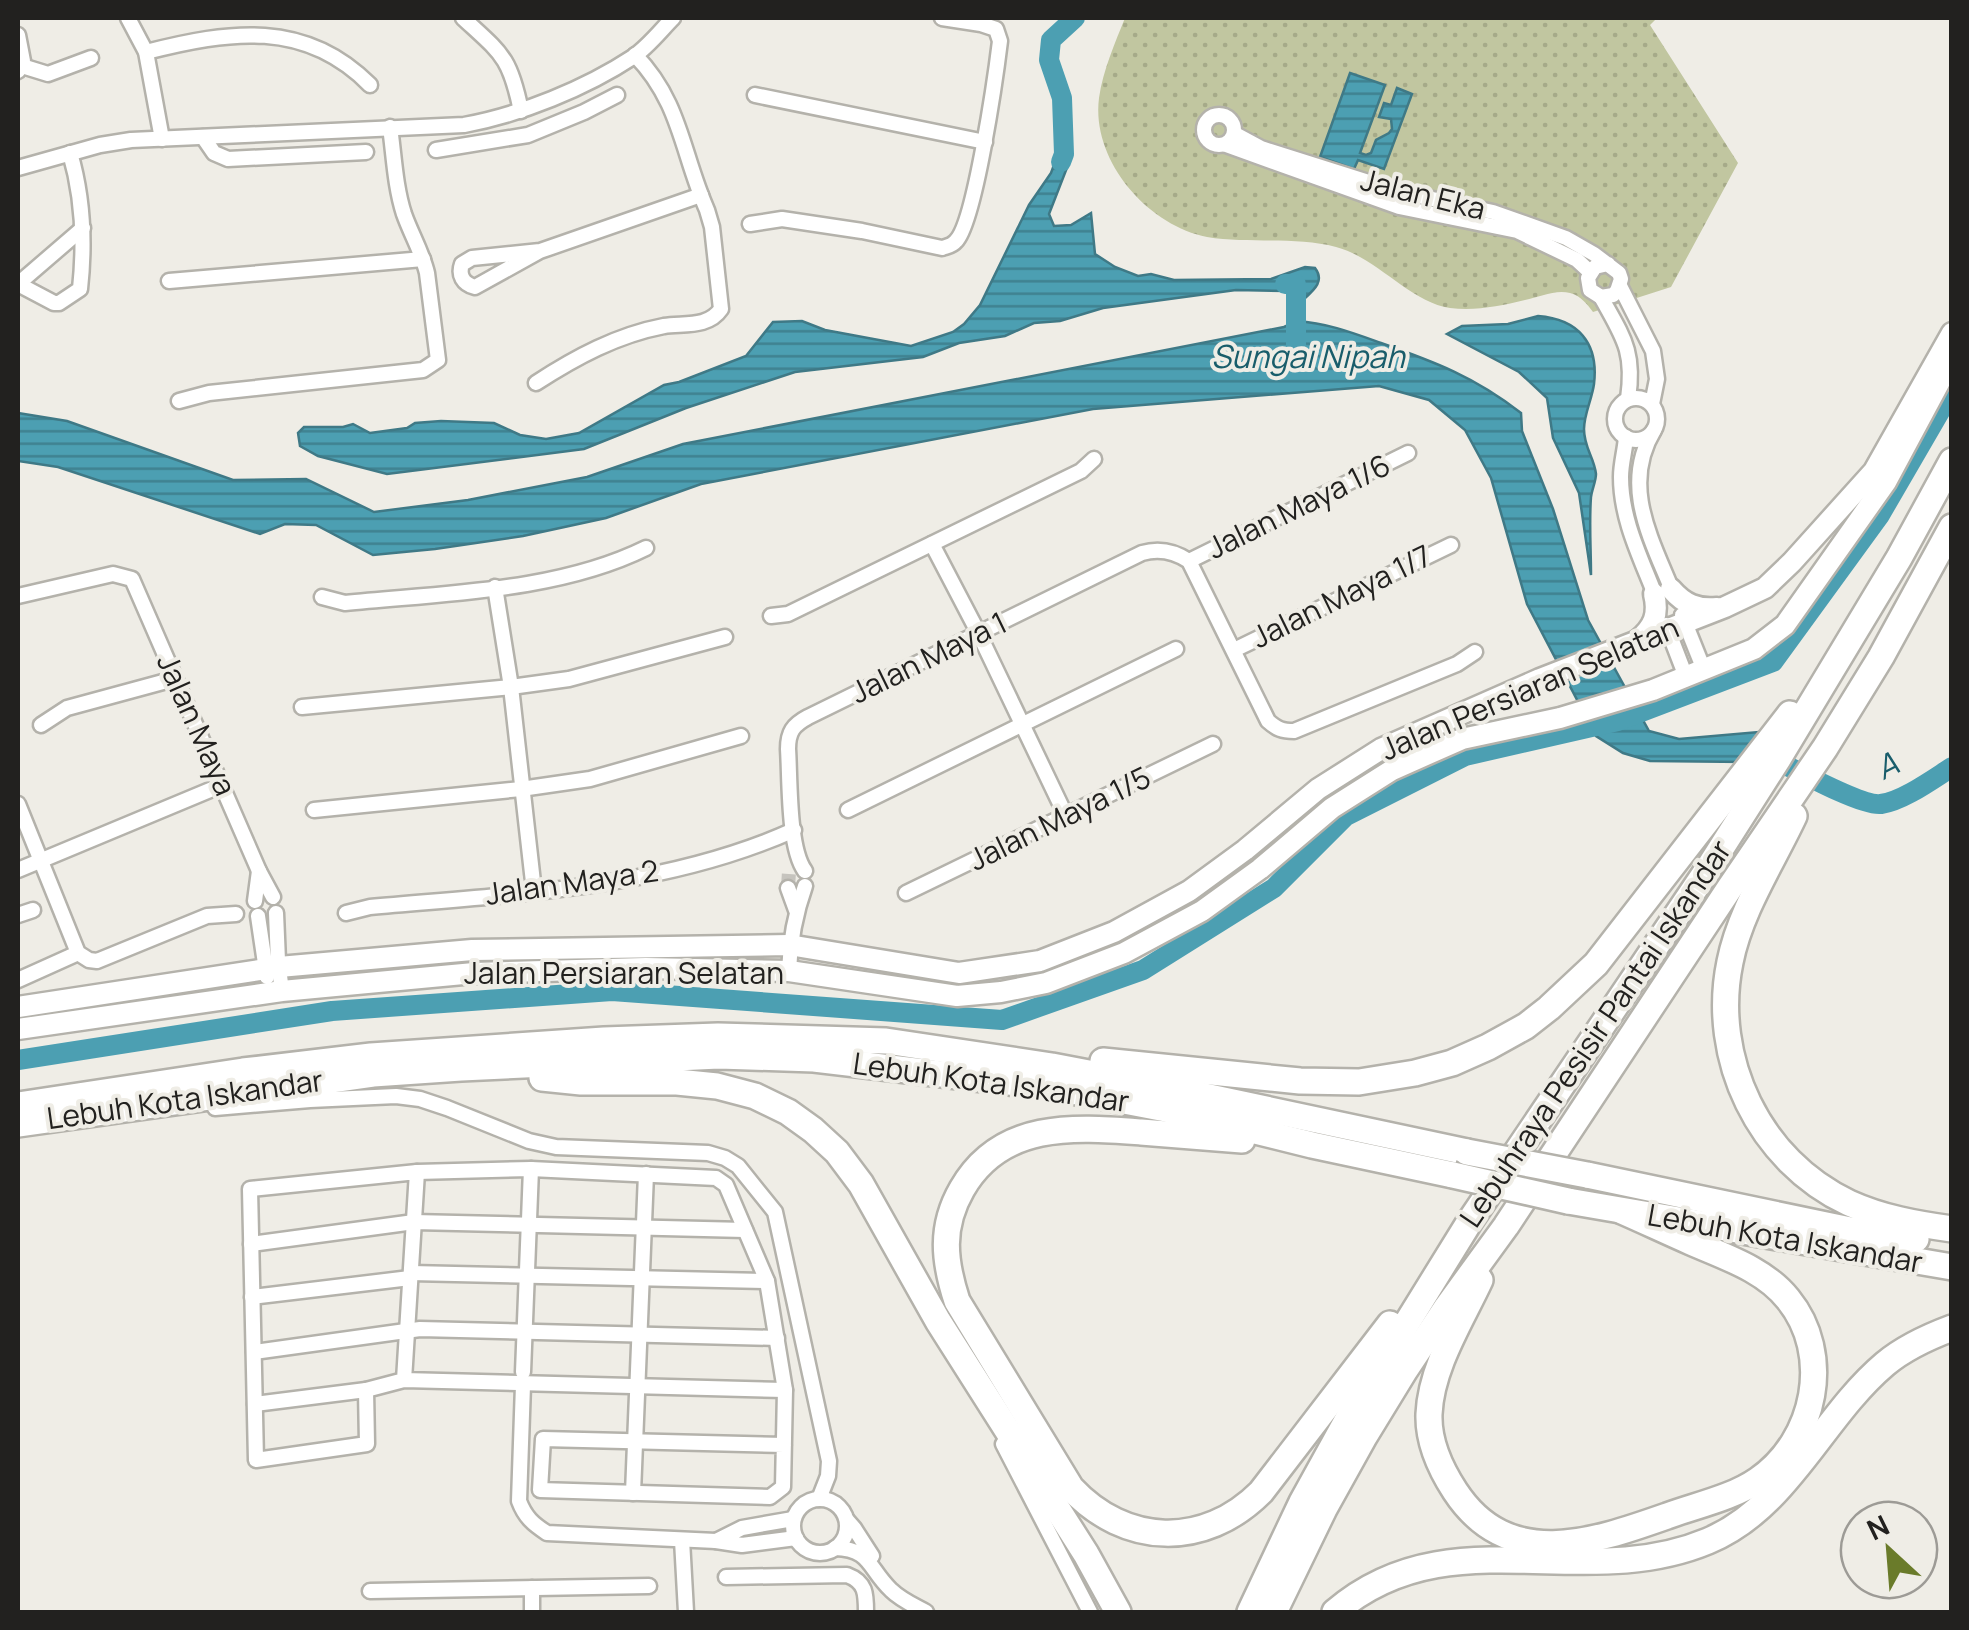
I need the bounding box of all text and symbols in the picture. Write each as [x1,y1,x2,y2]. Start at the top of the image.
street label: Jalan Eka [1357,158,1490,229]
water label: Sungai Nipah [1211,334,1406,378]
street label: Jalan Maya 1/6 [1200,444,1397,568]
street label: Jalan Maya 1/7 [1245,534,1438,657]
street label: Jalan Maya 1 [844,601,1013,712]
street label: Jalan Persiaran Selatan [1374,606,1685,769]
street label: Jalan Maya [148,647,247,802]
water label: A [1868,741,1906,789]
street label: Jalan Maya 1/5 [962,756,1157,879]
street label: Lebuhraya Pesisir Pantai Iskandar [1449,831,1740,1235]
street label: Jalan Maya 2 [483,849,661,914]
street label: Jalan Persiaran Selatan [464,952,784,993]
street label: Lebuh Kota Iskandar [850,1042,1132,1121]
street label: Lebuh Kota Iskandar [44,1059,326,1138]
street label: Lebuh Kota Iskandar [1645,1193,1926,1282]
north arrow [1839,1500,1939,1600]
text: N [1860,1505,1895,1548]

